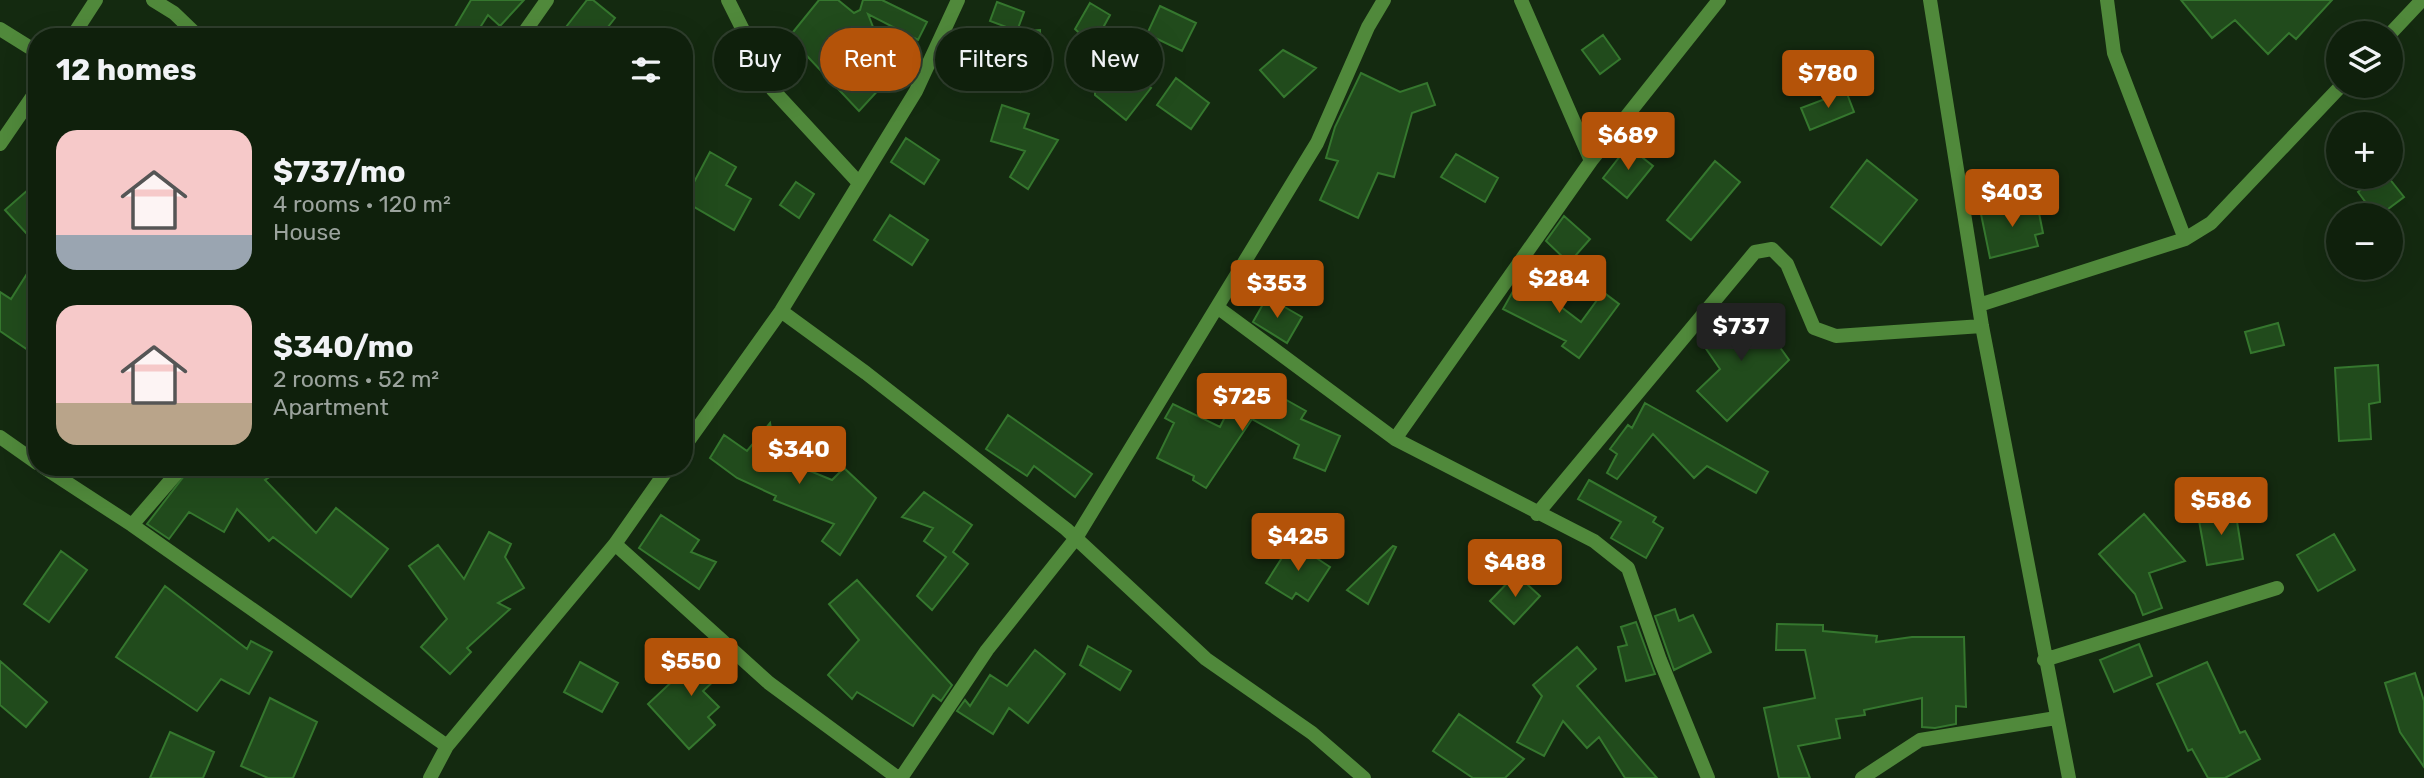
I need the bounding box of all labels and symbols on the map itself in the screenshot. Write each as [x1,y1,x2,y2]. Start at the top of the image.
pin: $780 [1787,50,1869,110]
pin: $689 [1587,113,1669,172]
pin: $403 [1971,170,2053,229]
pin: $284 [1518,256,1600,315]
pin: $353 [1236,260,1318,320]
pin: $737 [1700,304,1782,363]
pin: $725 [1201,374,1283,433]
pin: $340 [758,426,840,486]
pin: $586 [2180,477,2262,537]
pin: $425 [1257,514,1339,573]
pin: $488 [1474,540,1556,599]
pin: $550 [650,638,732,698]

